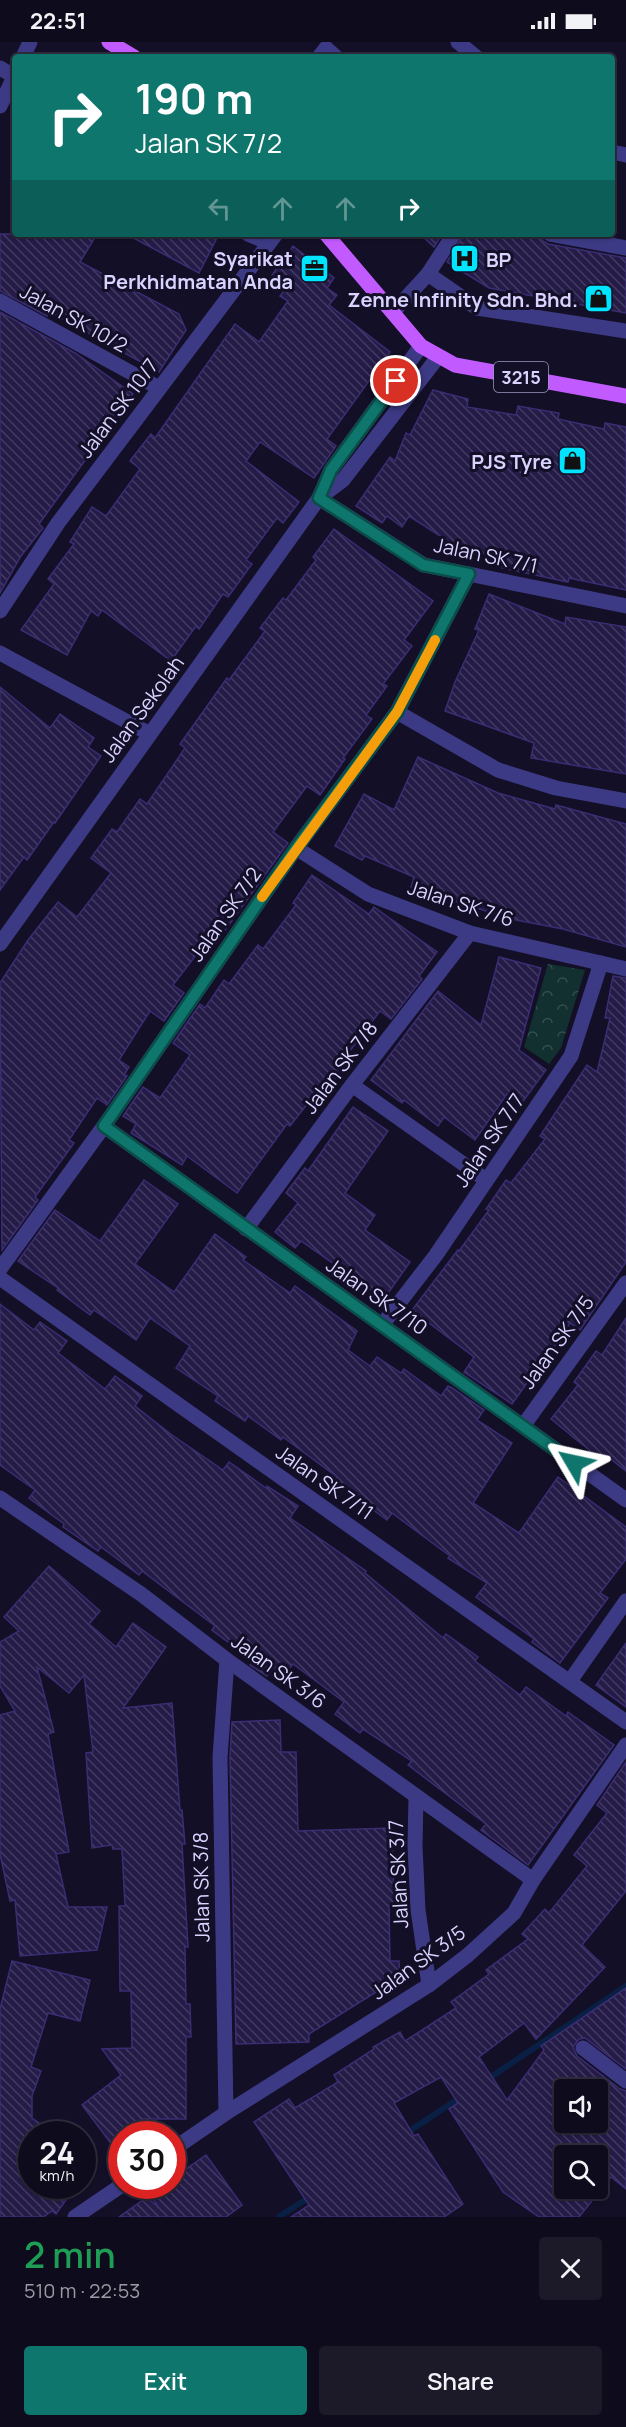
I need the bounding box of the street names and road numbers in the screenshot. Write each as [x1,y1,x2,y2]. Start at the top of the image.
street label: Jalan SK 10/2 [15,277,133,359]
street label: Jalan SK 10/7 [72,353,164,463]
road number: 3215 [494,362,548,392]
street label: Jalan SK 7/1 [432,531,540,579]
street label: Jalan Sekolah [94,650,190,768]
street label: Jalan SK 7/2 [183,862,267,966]
street label: Jalan SK 7/6 [404,873,518,933]
street label: Jalan SK 7/8 [296,1015,384,1119]
street label: Jalan SK 7/7 [448,1088,530,1192]
street label: Jalan SK 7/10 [321,1251,433,1341]
street label: Jalan SK 7/5 [514,1290,600,1394]
street label: Jalan SK 7/11 [271,1438,379,1526]
street label: Jalan SK 3/6 [226,1627,332,1715]
street label: Jalan SK 3/7 [382,1819,414,1929]
street label: Jalan SK 3/8 [187,1832,215,1942]
street label: Jalan SK 3/5 [365,1919,471,2005]

